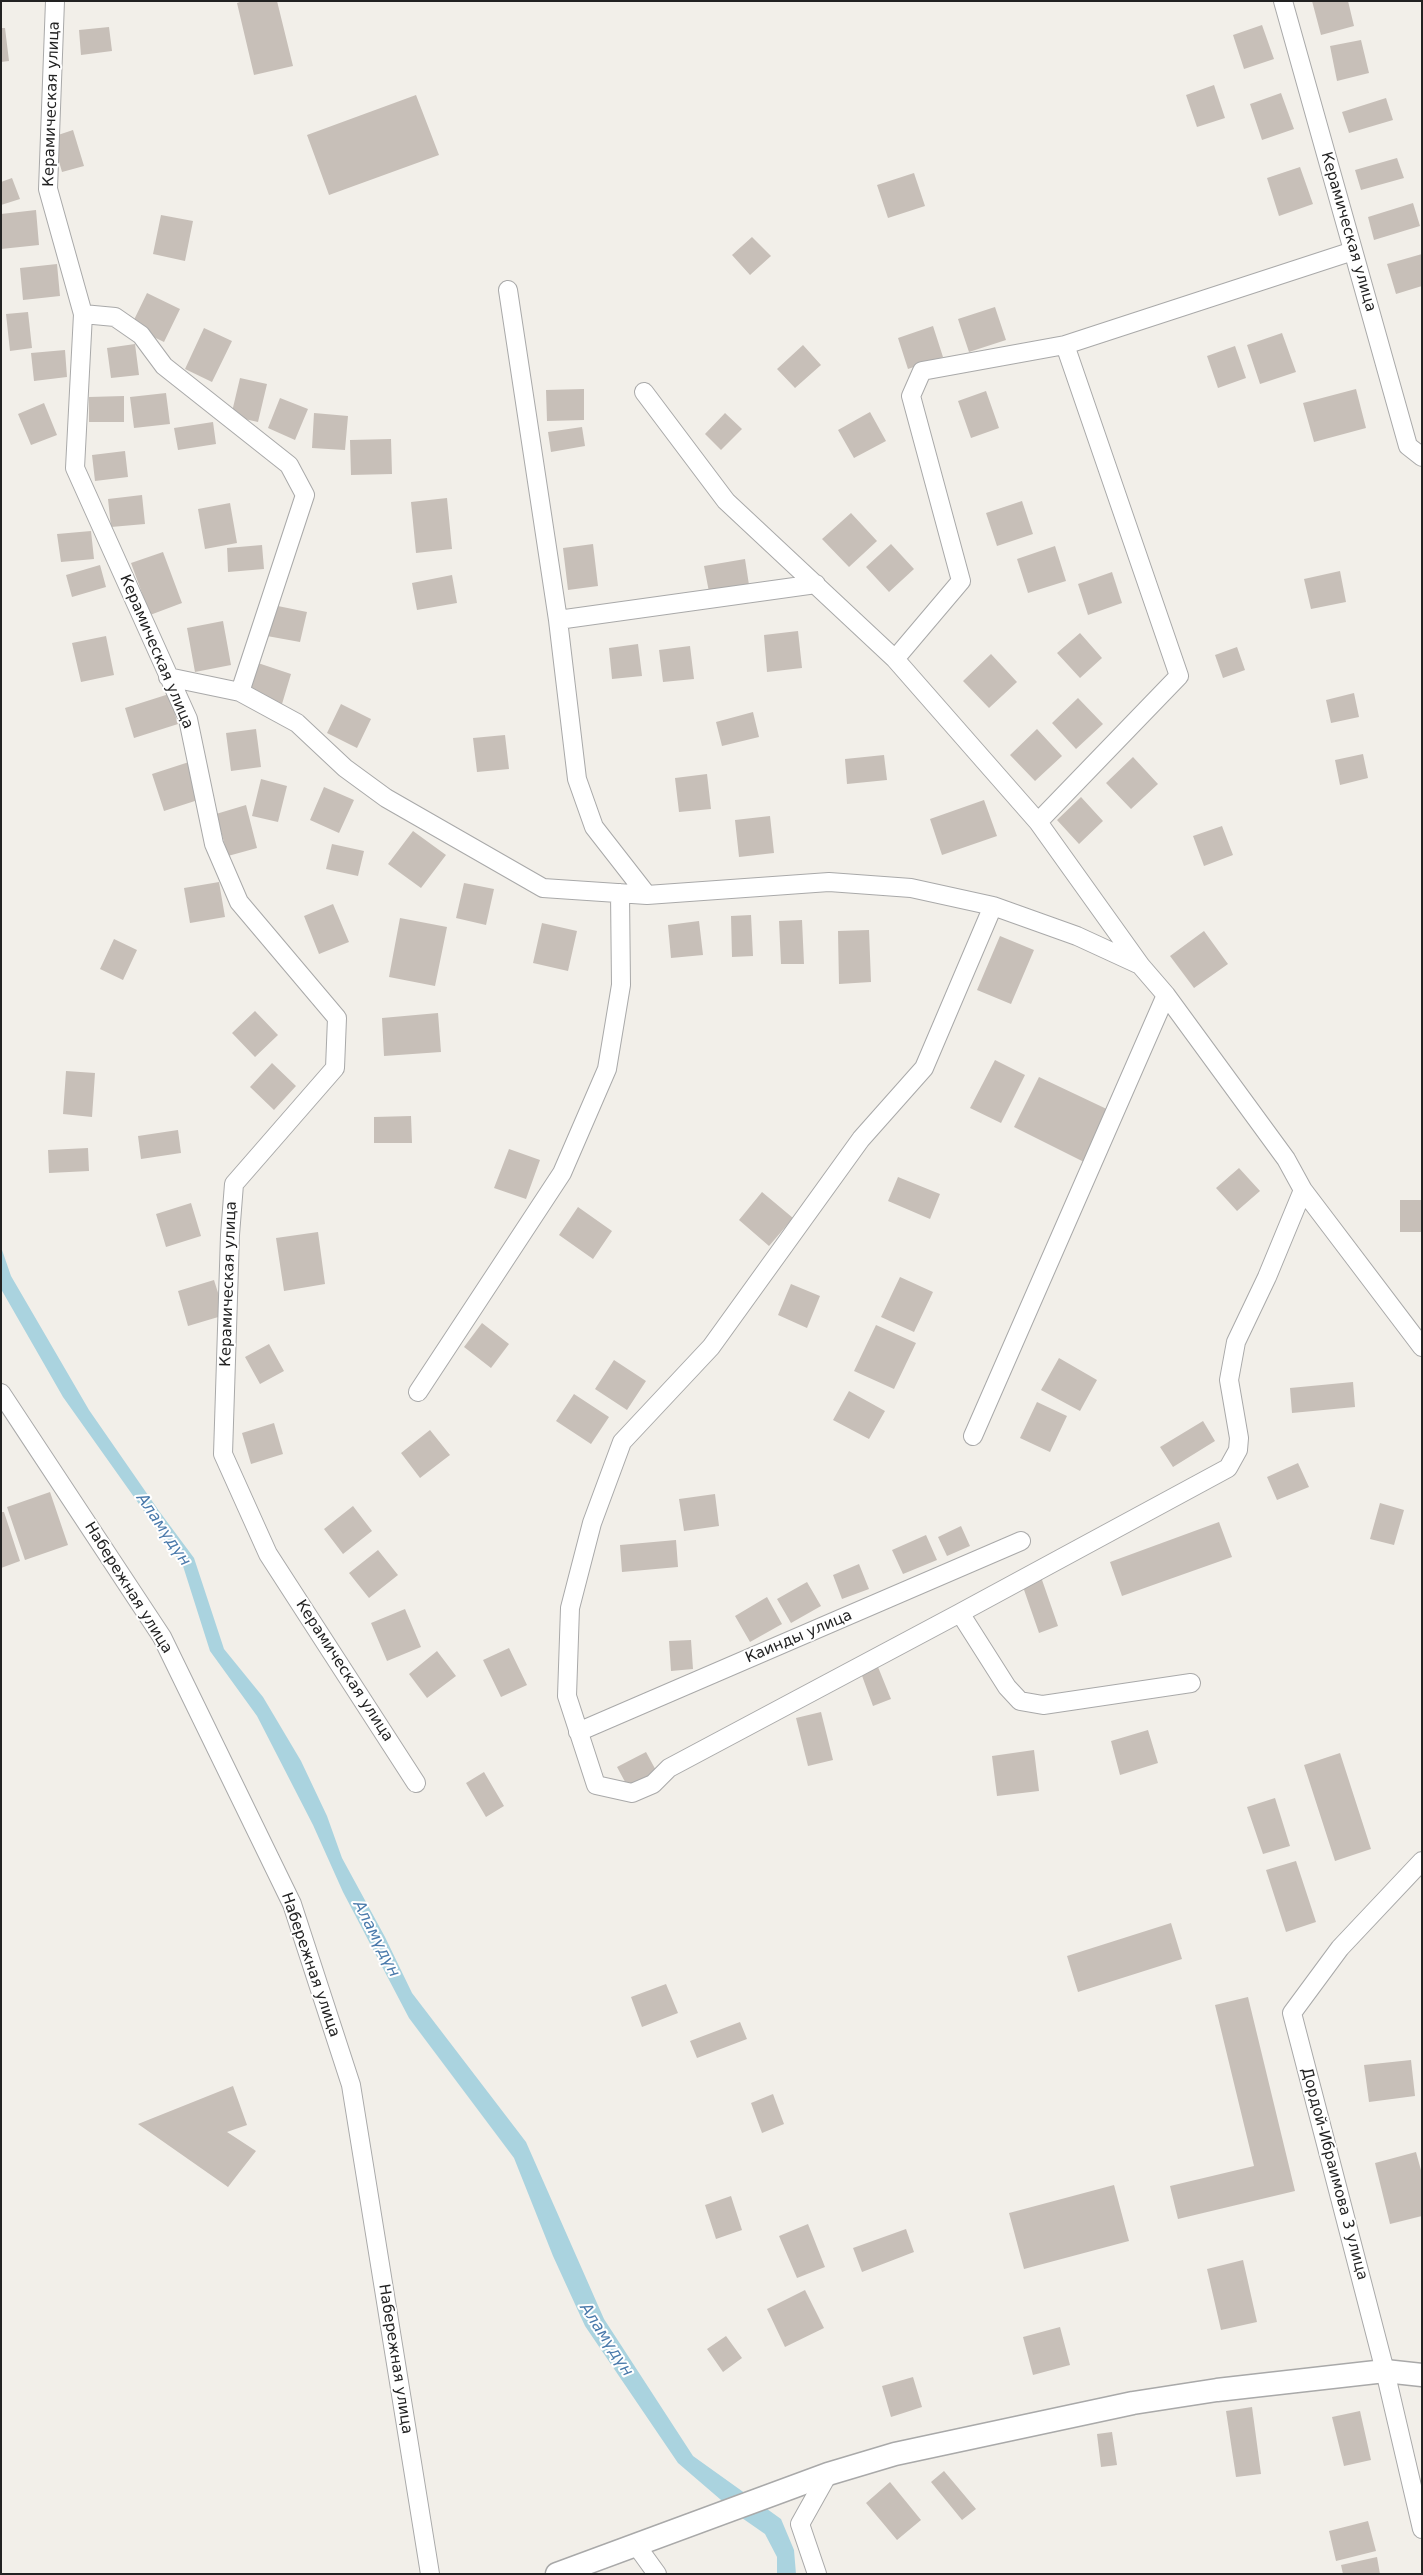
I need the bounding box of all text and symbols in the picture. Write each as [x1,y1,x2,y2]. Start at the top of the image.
street label: Керамическая улица [40,21,64,187]
street label: Керамическая улица [1317,150,1379,314]
street label: Керамическая улица [115,572,197,732]
street label: Керамическая улица [217,1201,241,1367]
water label: Аламүдүн [132,1490,194,1570]
street label: Набережная улица [80,1519,176,1657]
street label: Керамическая улица [291,1597,397,1745]
street label: Каинды улица [743,1606,855,1668]
street label: Набережная улица [277,1890,343,2040]
water label: Аламүдүн [348,1897,404,1981]
street label: Дордой-Ибраимова 3 улица [1297,2066,1371,2282]
street label: Набережная улица [374,2283,416,2435]
water label: Аламүдүн [575,2300,637,2380]

